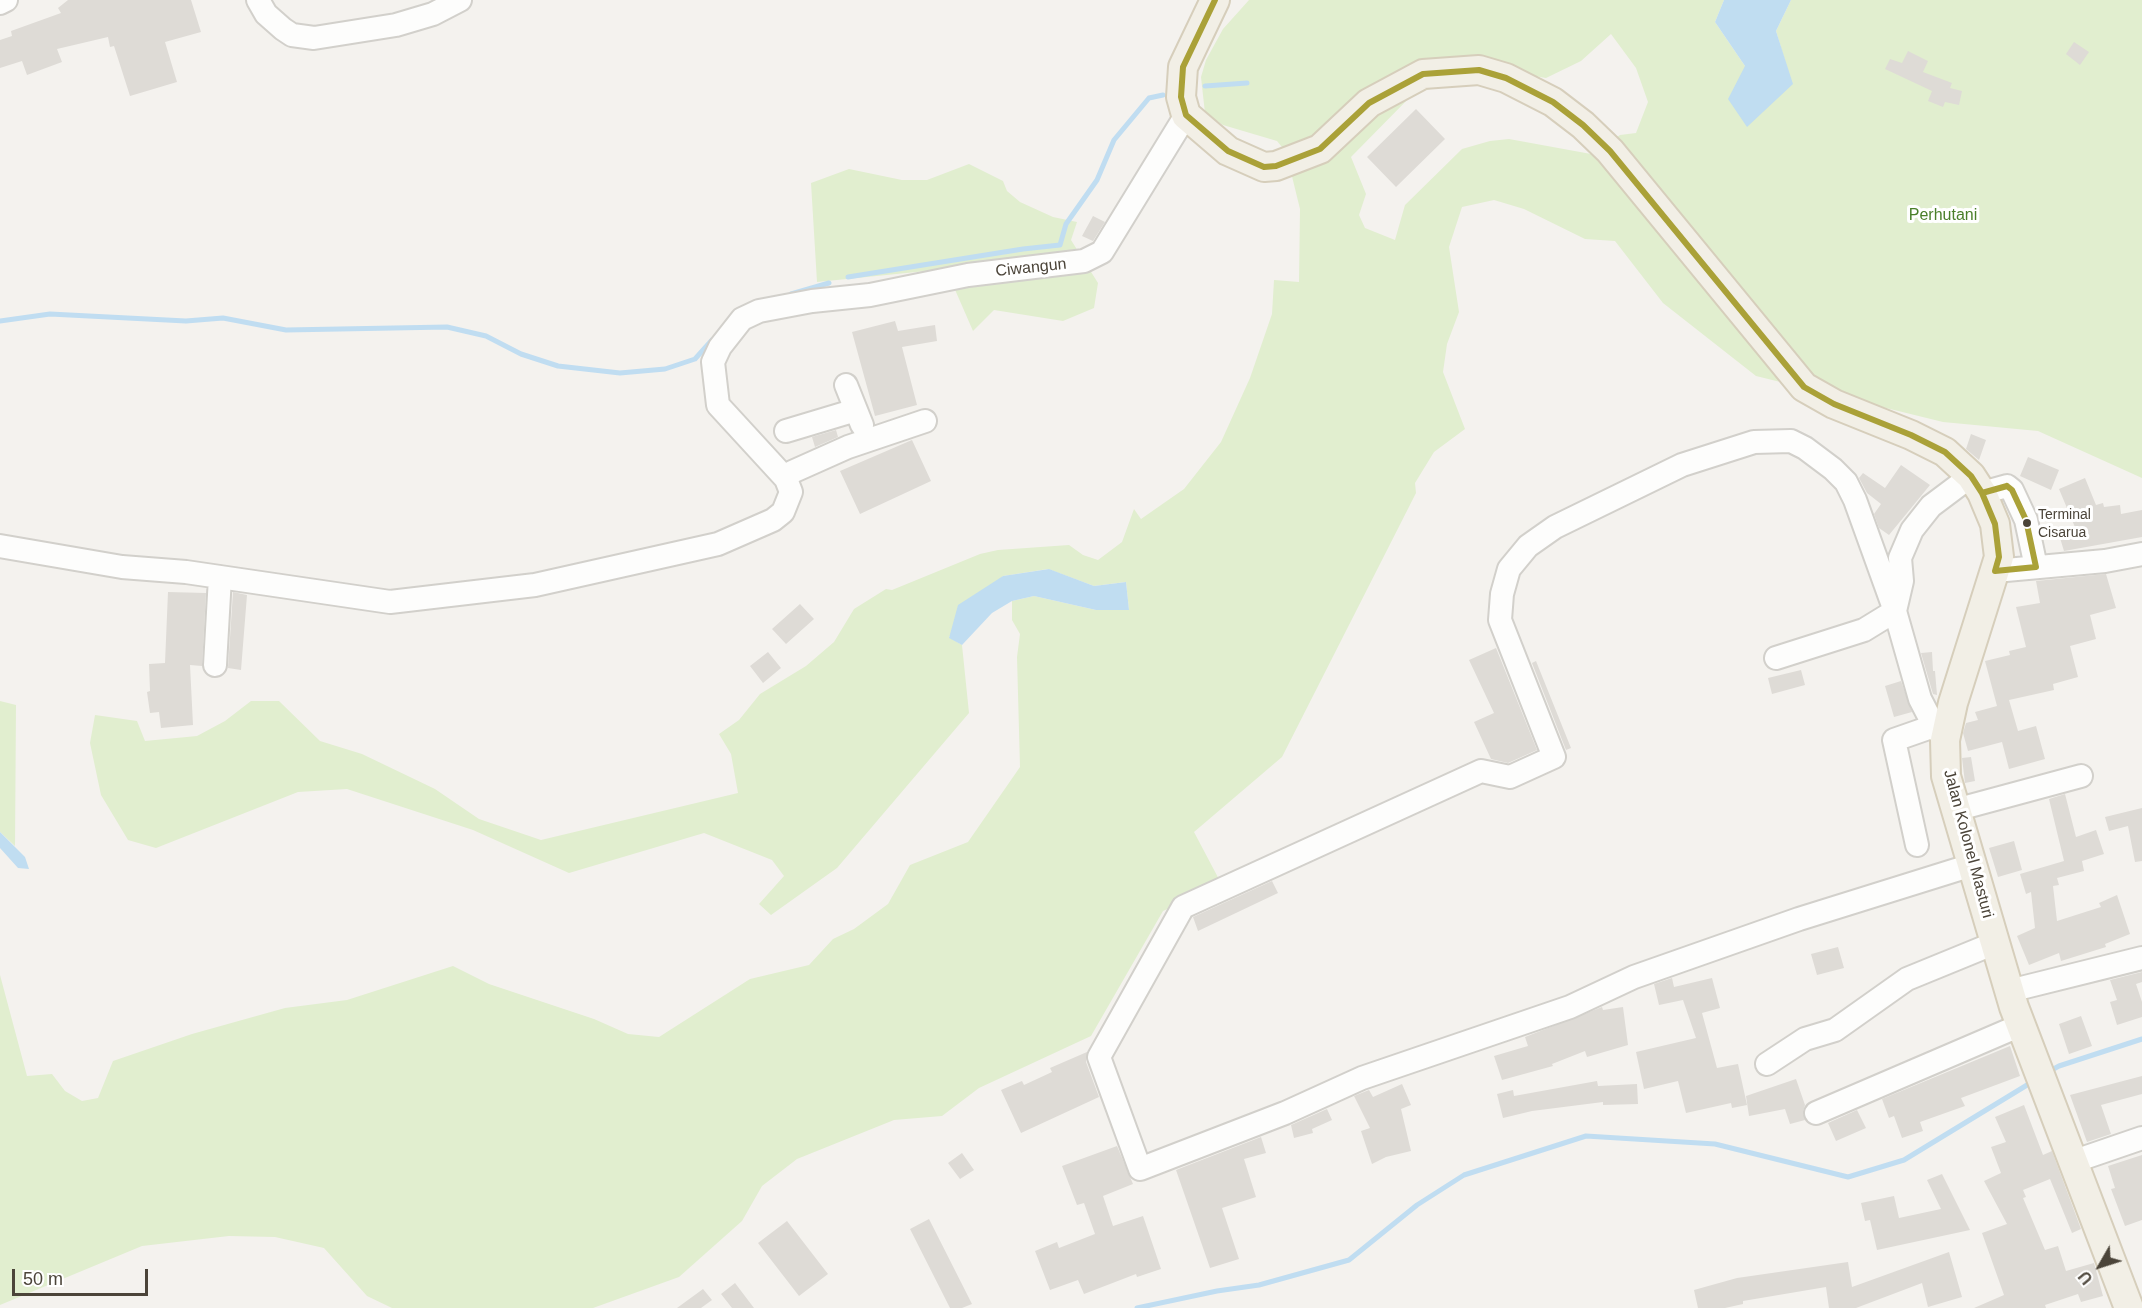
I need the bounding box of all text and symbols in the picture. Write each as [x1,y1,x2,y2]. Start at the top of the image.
park label: Perhutani [1909,206,1977,226]
street label: Ciwangun [995,255,1067,281]
place label: Terminal Cisarua [2038,507,2091,540]
marker: Terminal Cisarua [2021,517,2033,529]
street label: Jalan Kolonel Masturi [1939,768,1997,920]
north arrow [2070,1236,2130,1296]
scale bar [15,1257,152,1295]
text: U [2075,1268,2096,1287]
text: 50 m [23,1269,63,1289]

